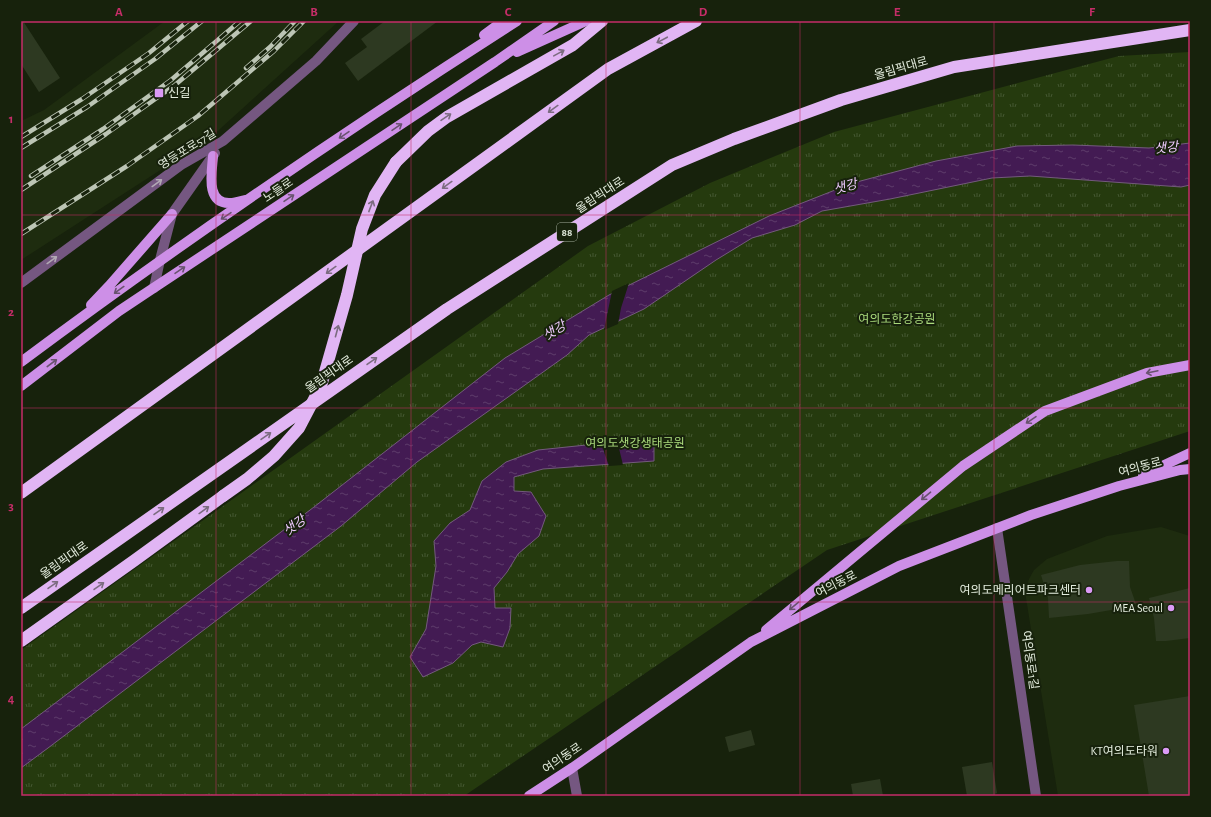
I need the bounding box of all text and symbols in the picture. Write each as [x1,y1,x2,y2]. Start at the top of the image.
text: A [115,6,123,19]
text: B [310,6,318,19]
text: C [505,6,512,19]
text: D [699,6,708,19]
text: E [894,6,901,19]
text: F [1089,6,1096,19]
one-way arrow [656,36,668,44]
one-way arrow [553,48,565,56]
street label: 올림픽대로 [873,55,929,81]
marker: 신길 [153,87,165,99]
place label: 신길 [168,87,190,99]
one-way arrow [547,105,558,113]
text: 1 [9,113,13,126]
one-way arrow [441,113,452,122]
one-way arrow [391,122,403,130]
street label: 영등포로57길 [156,127,218,171]
one-way arrow [339,131,350,139]
water label: 샛강 [1154,140,1181,156]
street label: 올림픽대로 [574,175,626,215]
street label: 노들로 [261,176,295,204]
water label: 샛강 [832,176,861,197]
one-way arrow [151,179,162,187]
one-way arrow [442,181,453,189]
one-way arrow [283,194,294,202]
one-way arrow [368,200,376,212]
one-way arrow [220,212,231,220]
road number: 88 [557,223,577,241]
one-way arrow [47,256,58,264]
one-way arrow [325,265,336,274]
one-way arrow [174,266,185,274]
one-way arrow [114,286,125,294]
text: 2 [8,306,14,319]
park label: 여의도한강공원 [858,313,936,325]
water label: 샛강 [541,318,570,343]
one-way arrow [334,325,341,338]
street label: 올림픽대로 [303,353,355,395]
one-way arrow [367,357,378,365]
one-way arrow [47,358,58,367]
one-way arrow [1146,369,1159,377]
one-way arrow [1026,416,1037,424]
one-way arrow [260,432,271,440]
park label: 여의도샛강생태공원 [585,437,685,449]
street label: 여의동로 [1117,455,1163,479]
one-way arrow [921,492,932,501]
text: 3 [8,500,14,513]
one-way arrow [198,506,209,514]
one-way arrow [154,507,165,515]
water label: 샛강 [281,512,310,539]
street label: 올림픽대로 [38,539,90,581]
street label: 여의동로 [814,569,858,599]
one-way arrow [47,581,58,589]
one-way arrow [93,582,104,590]
place label: 여의도메리어트파크센터 [960,584,1081,596]
marker: 여의도메리어트파크센터 [1084,585,1094,595]
one-way arrow [789,602,799,611]
place label: MEA Seoul [1113,602,1163,614]
marker: MEA Seoul [1166,603,1176,613]
street label: 여의동로1길 [1020,630,1040,690]
text: 4 [8,693,15,706]
street label: 여의동로 [540,741,584,775]
place label: KT여의도타워 [1091,745,1158,757]
marker: KT여의도타워 [1161,746,1171,756]

